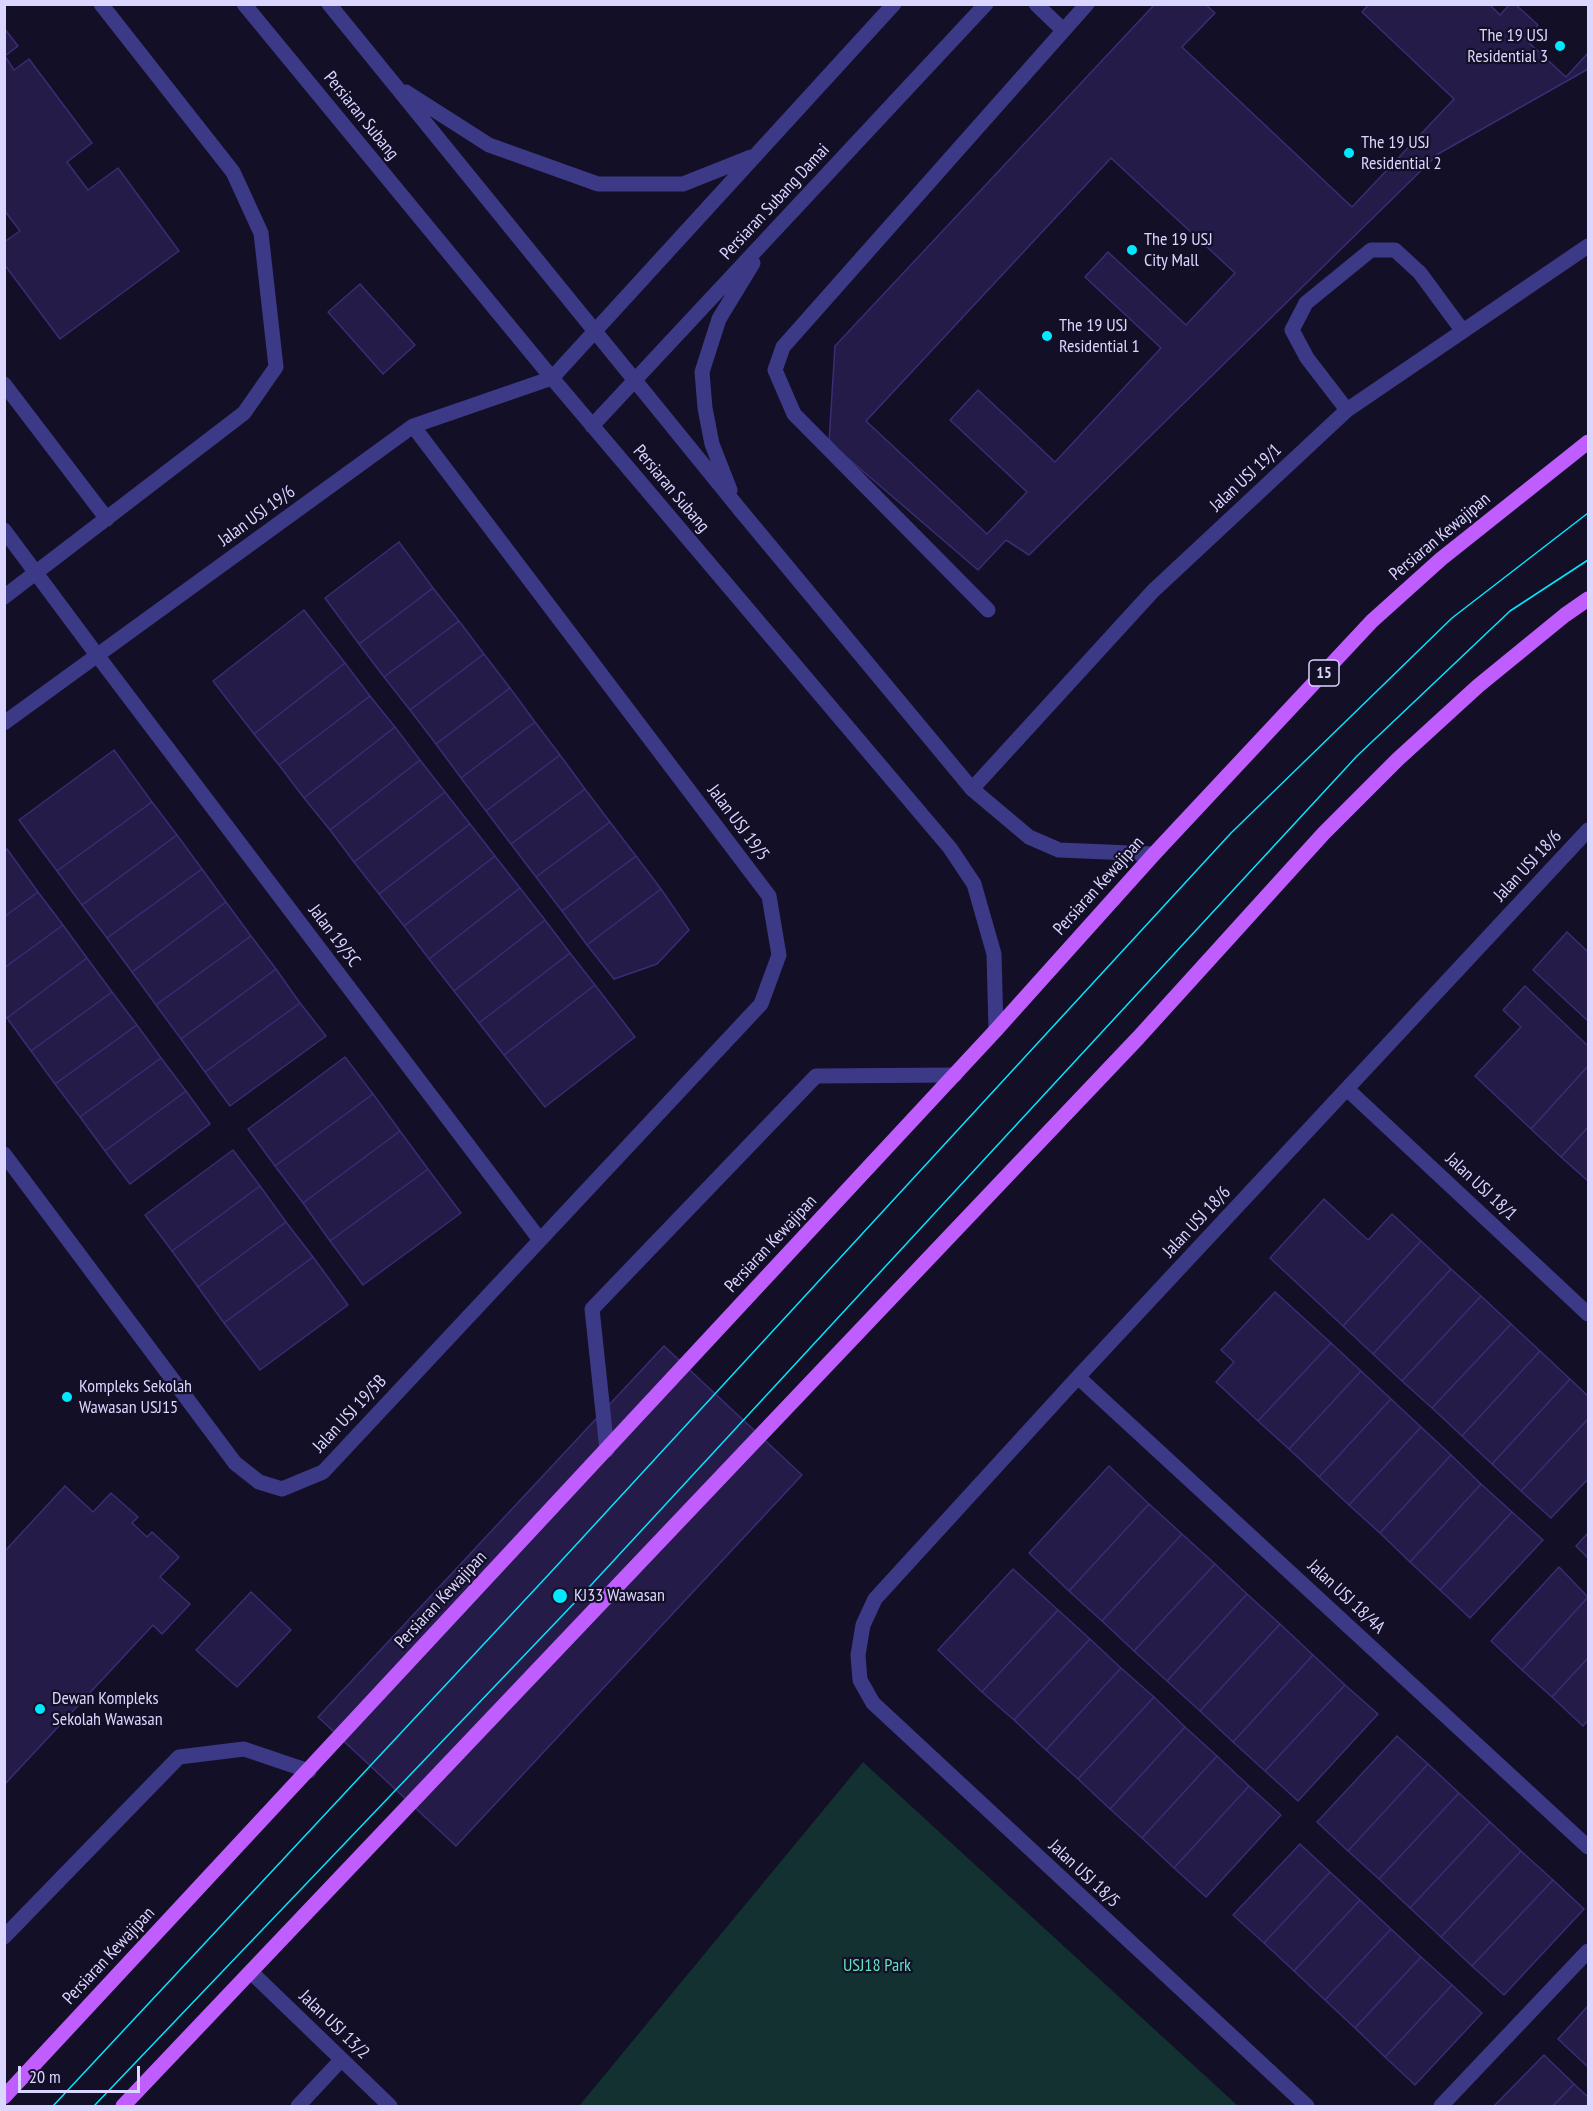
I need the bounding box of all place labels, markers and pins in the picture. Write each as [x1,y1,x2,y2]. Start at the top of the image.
place label: The 19 USJ Residential 3 [1467,25,1548,68]
marker: The 19 USJ Residential 3 [1553,39,1567,53]
place label: The 19 USJ Residential 2 [1361,132,1442,174]
marker: The 19 USJ Residential 2 [1342,146,1356,160]
place label: The 19 USJ City Mall [1144,229,1213,272]
marker: The 19 USJ City Mall [1125,243,1139,257]
place label: The 19 USJ Residential 1 [1059,315,1140,358]
marker: The 19 USJ Residential 1 [1040,329,1054,343]
place label: Kompleks Sekolah Wawasan USJ15 [79,1376,192,1418]
marker: Kompleks Sekolah Wawasan USJ15 [60,1390,74,1404]
place label: KJ33 Wawasan [574,1585,665,1607]
marker: KJ33 Wawasan [551,1587,569,1605]
place label: Dewan Kompleks Sekolah Wawasan [52,1688,163,1730]
marker: Dewan Kompleks Sekolah Wawasan [33,1702,47,1716]

